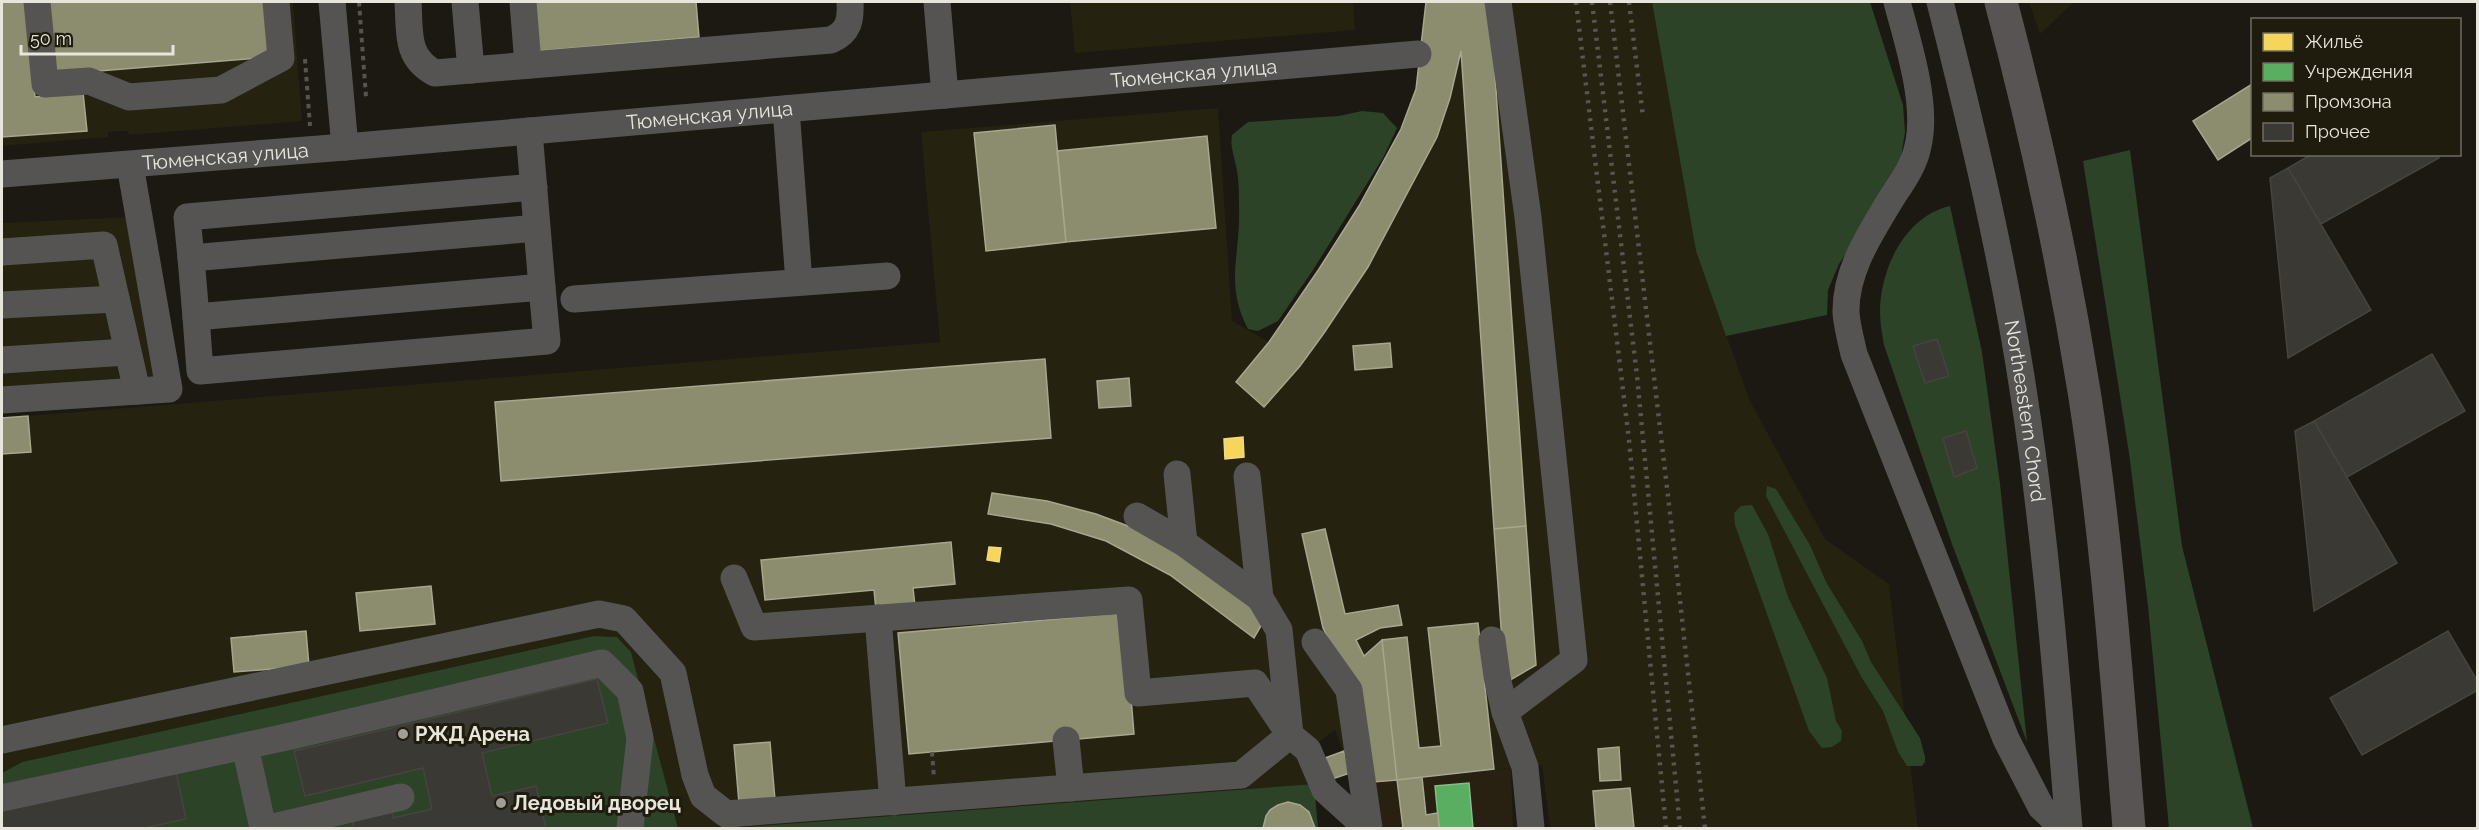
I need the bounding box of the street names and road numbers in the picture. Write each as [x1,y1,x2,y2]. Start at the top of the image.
street label: Тюменская улица [1109,54,1278,93]
street label: Тюменская улица [625,96,794,135]
street label: Тюменская улица [141,138,310,175]
street label: Northeastern Chord [2000,318,2050,503]

